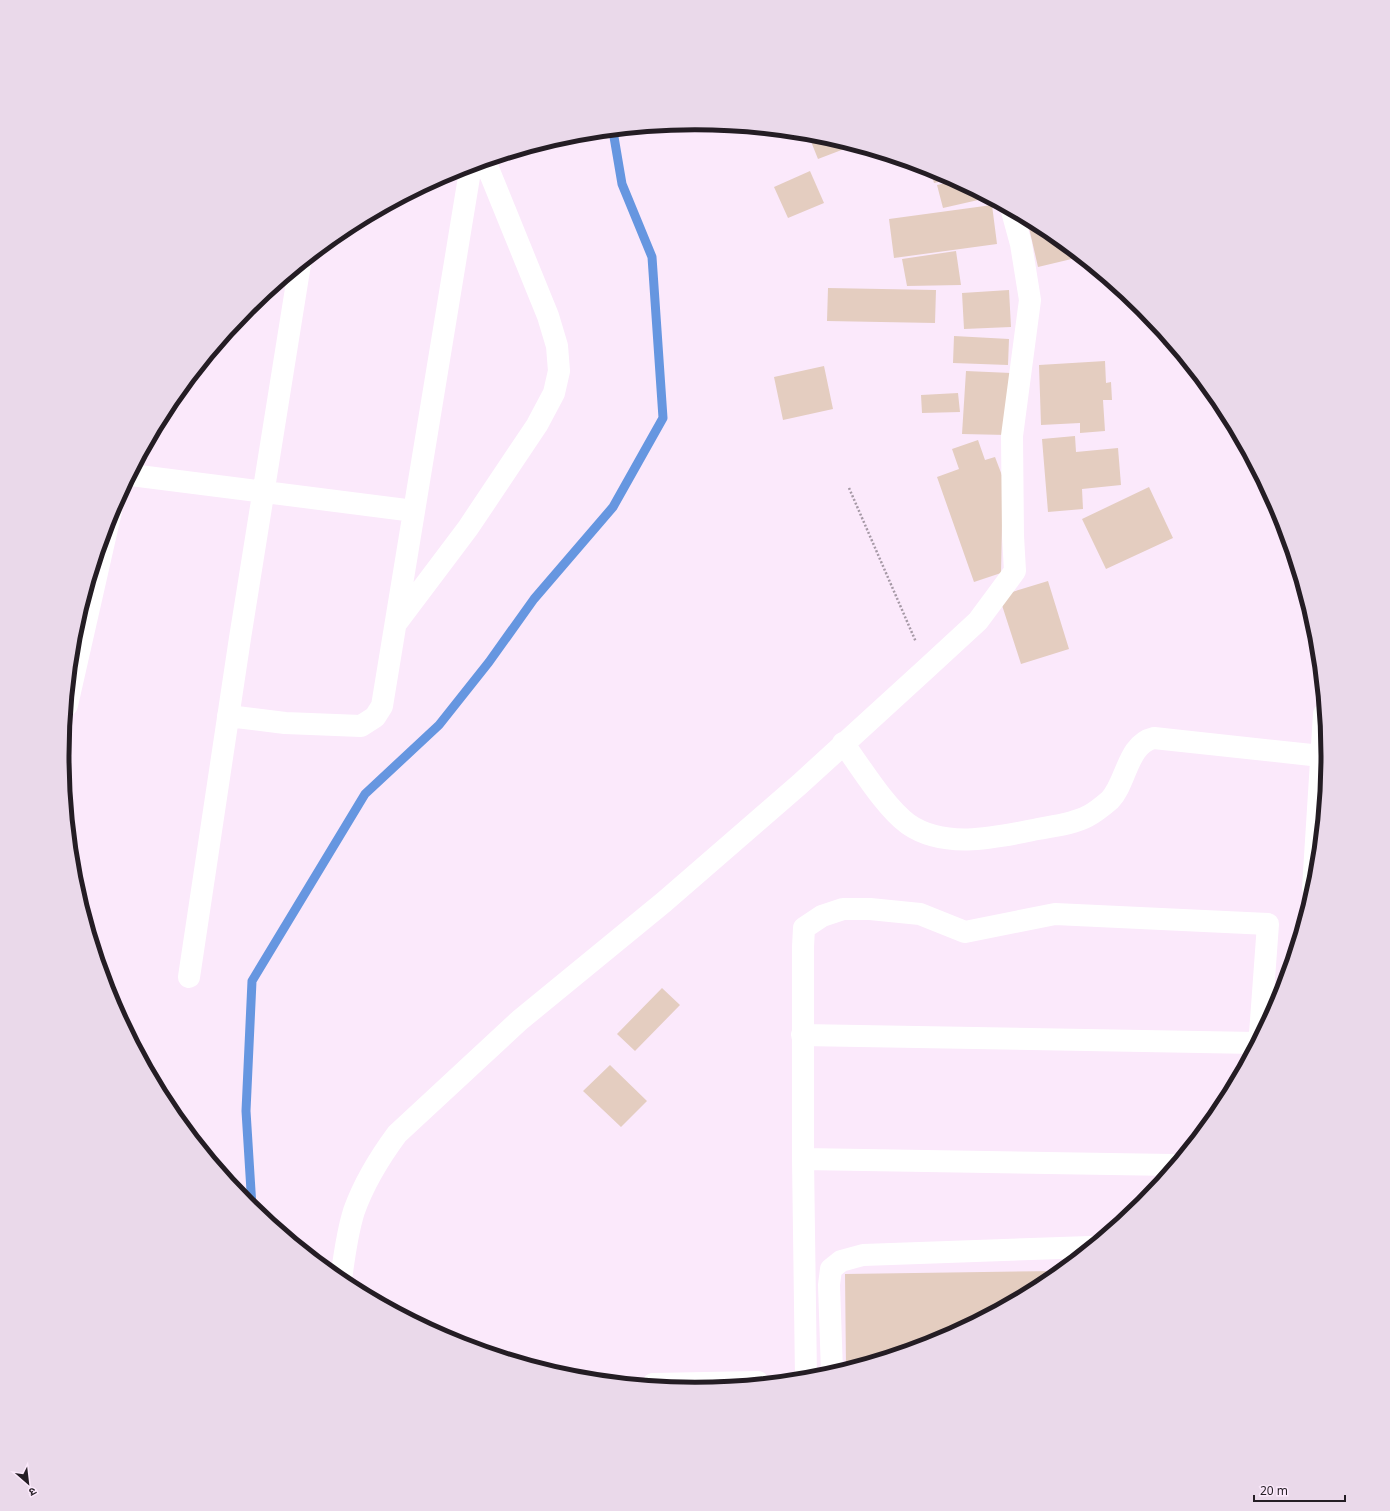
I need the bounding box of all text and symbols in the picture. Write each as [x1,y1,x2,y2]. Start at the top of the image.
north arrow [8,1463,48,1503]
scale bar [1254,1477,1345,1503]
text: 20 m [1260,1482,1288,1499]
text: उ [26,1484,39,1501]

